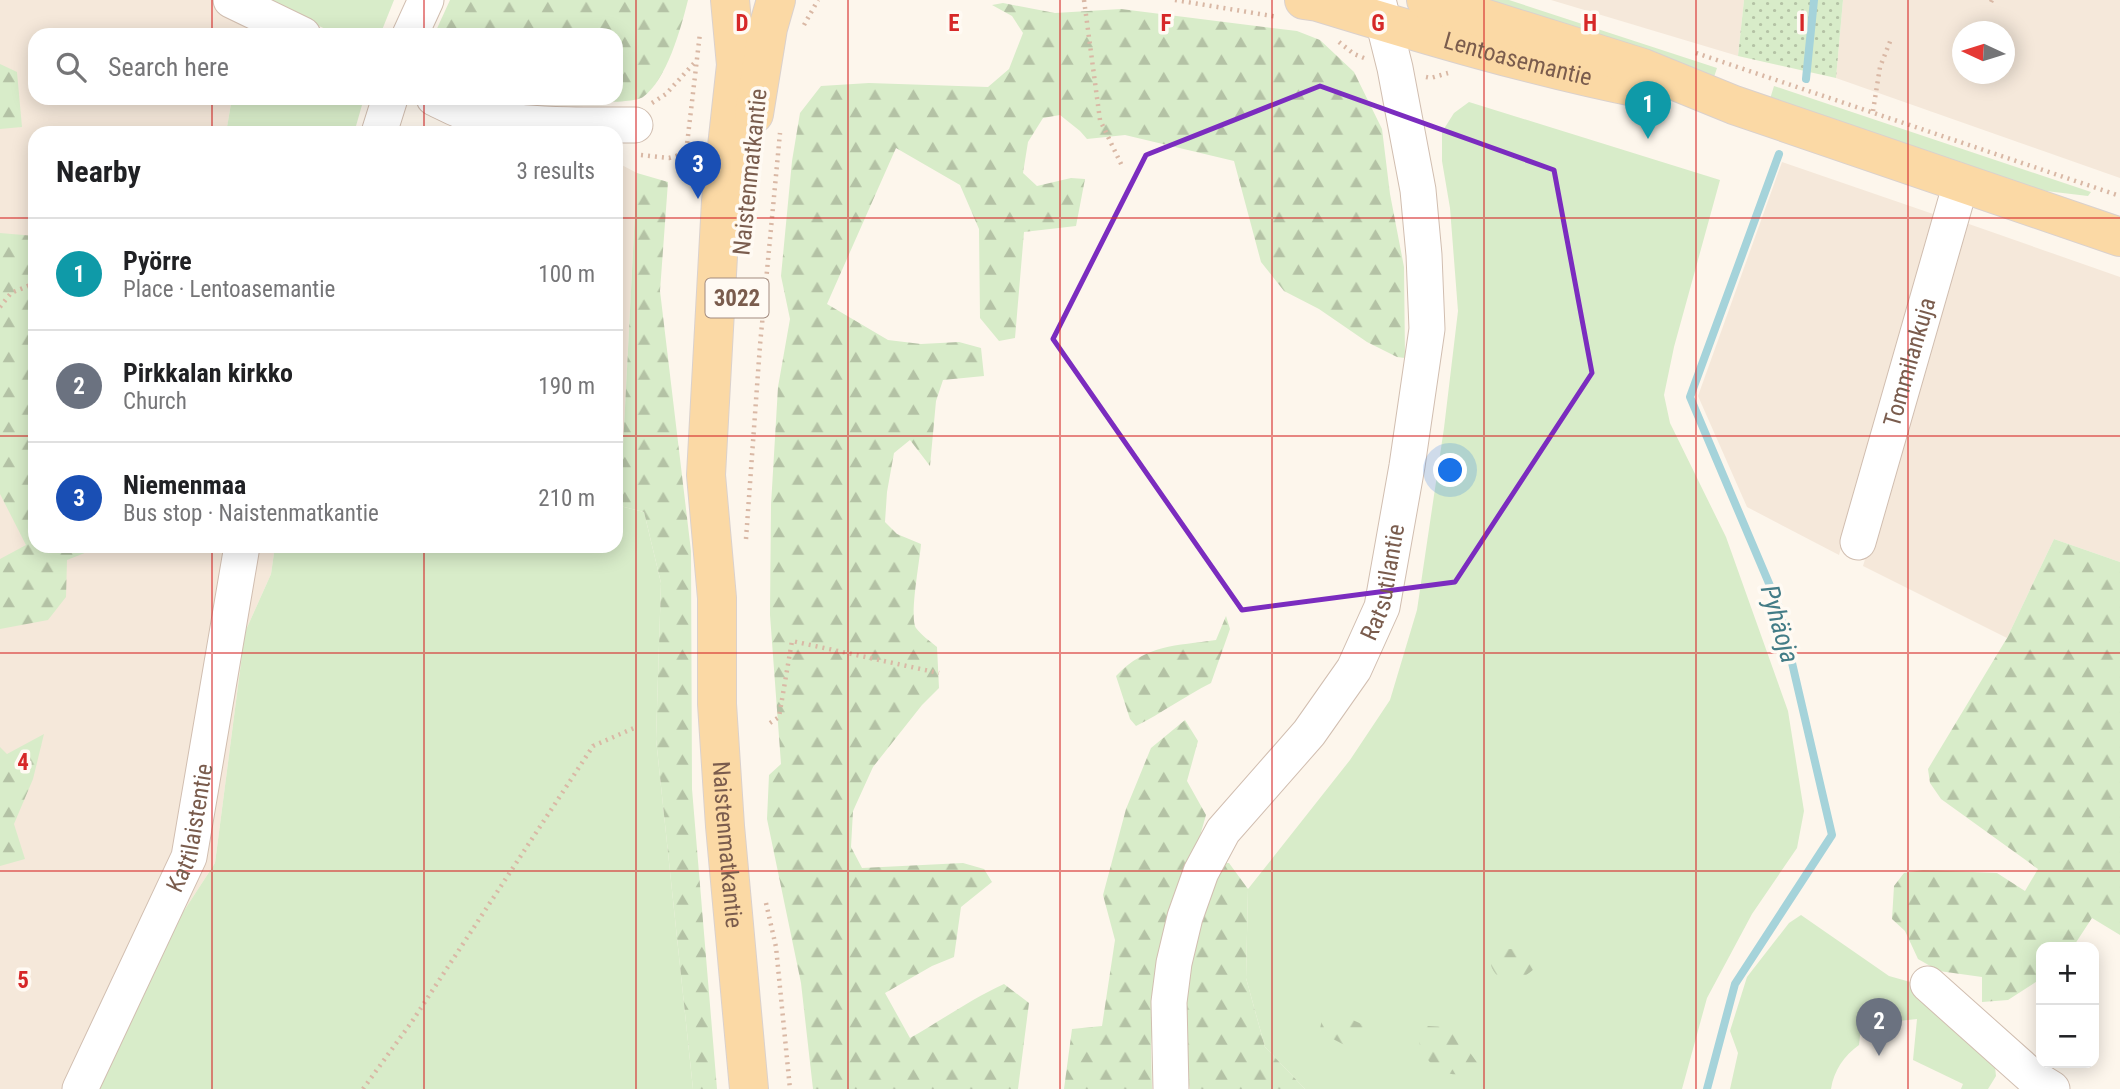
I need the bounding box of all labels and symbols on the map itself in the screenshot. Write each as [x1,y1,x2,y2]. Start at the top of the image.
text: D [736,10,749,37]
text: E [948,10,960,37]
text: F [1161,10,1172,37]
text: G [1371,10,1385,37]
text: H [1583,10,1597,37]
text: I [1799,10,1805,37]
north arrow [1952,21,2015,84]
street label: Lentoasemantie [1441,26,1595,92]
pin: 1 [1625,81,1671,139]
street label: Naistenmatkantie [727,87,773,257]
pin: 3 [675,141,721,199]
road number: 3022 [706,278,768,318]
street label: Tommilankuja [1878,294,1941,430]
your location [1433,453,1467,487]
street label: Ratsutilantie [1355,522,1410,645]
water label: Pyhäoja [1755,582,1805,666]
text: 4 [17,749,29,776]
street label: Naistenmatkantie [707,760,748,929]
street label: Kattilaistentie [161,761,219,897]
text: 5 [17,967,29,994]
pin: 2 [1856,998,1902,1056]

